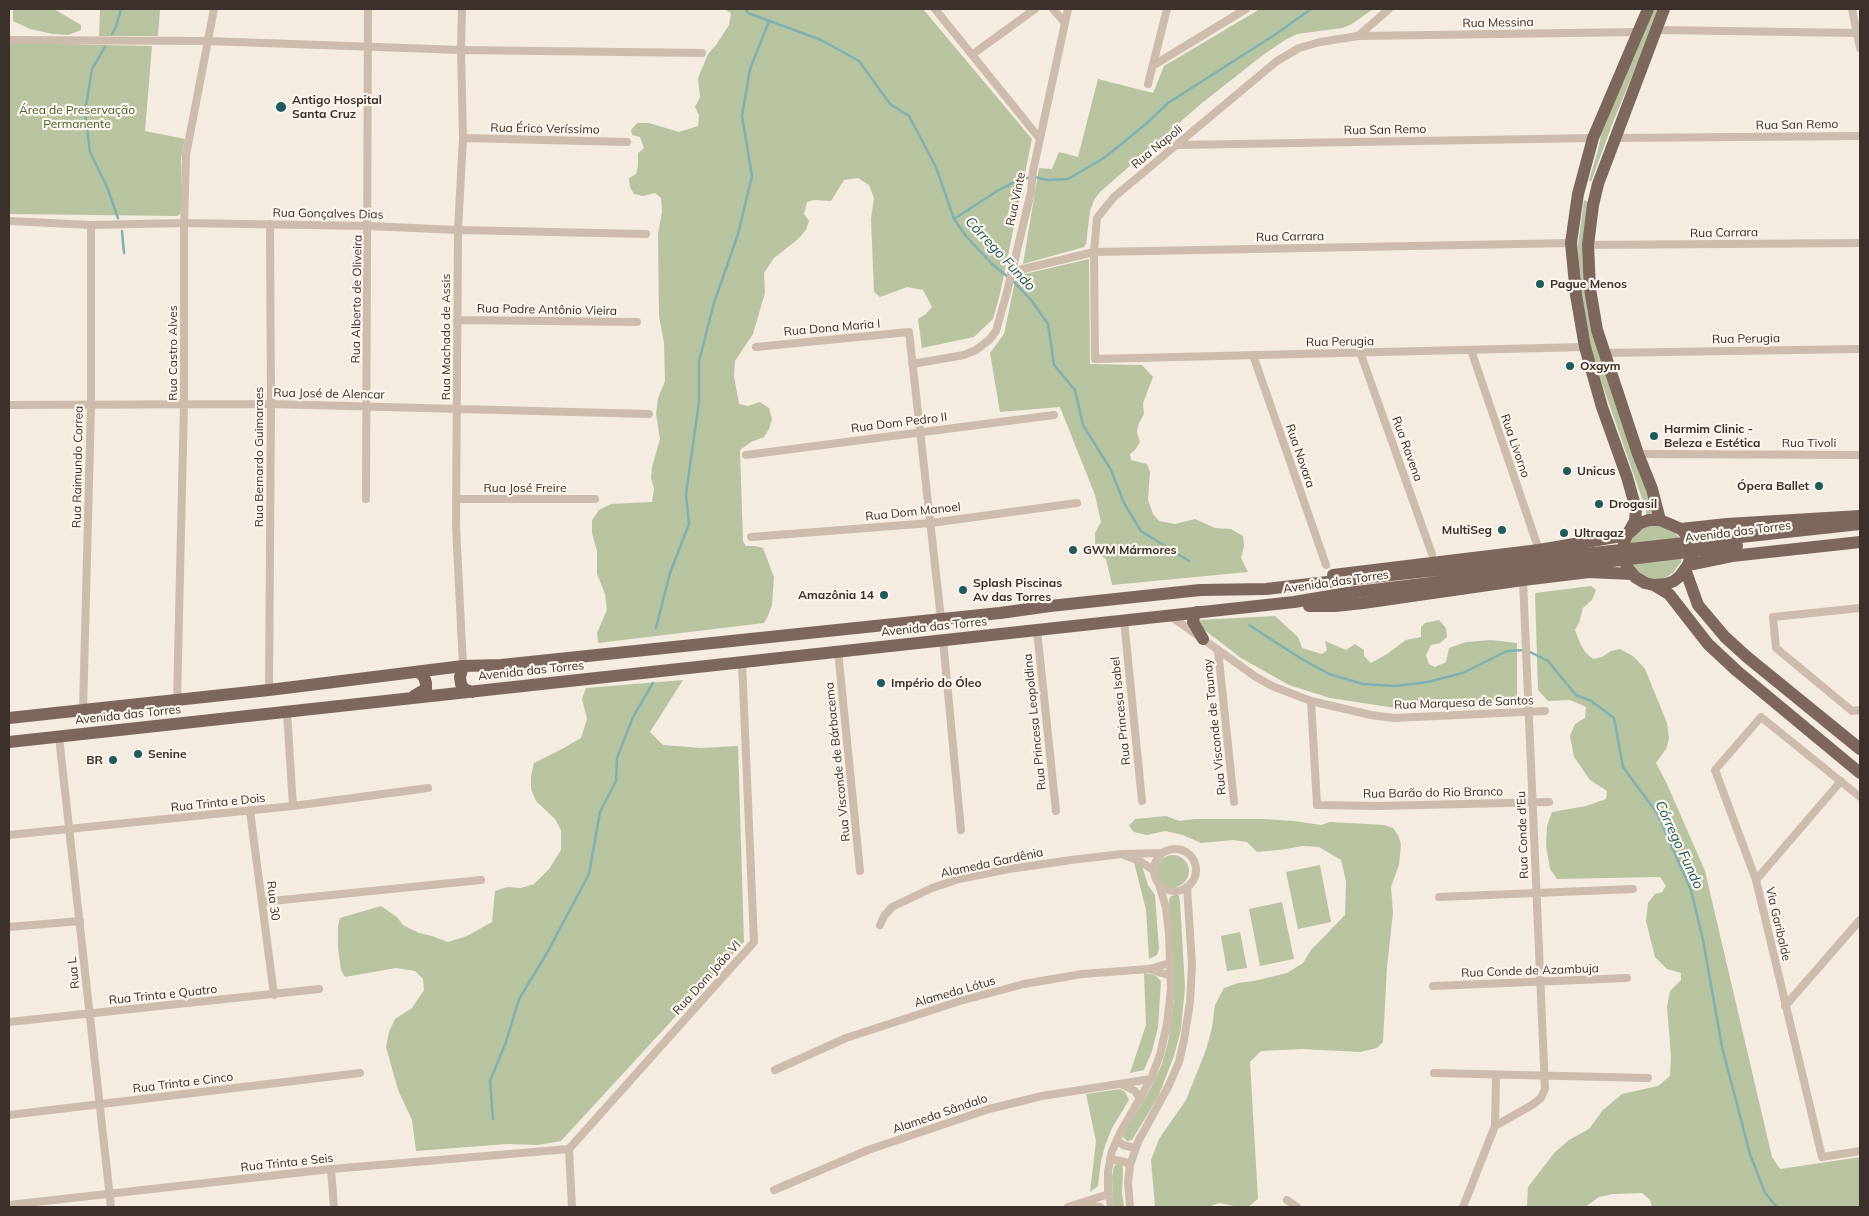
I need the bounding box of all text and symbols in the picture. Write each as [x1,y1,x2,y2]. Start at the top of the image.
street label: Rua Messina [1462,15,1534,31]
place label: Antigo Hospital Santa Cruz [292,93,382,121]
marker: Antigo Hospital Santa Cruz [274,100,288,114]
park label: Área de Preservação Permanente [19,103,135,131]
street label: Rua San Remo [1756,117,1838,133]
street label: Rua Érico Veríssimo [490,121,600,137]
street label: Rua Napoli [1129,122,1185,172]
street label: Rua San Remo [1344,122,1426,138]
street label: Rua Vinte [1003,171,1029,227]
street label: Rua Gonçalves Dias [272,206,384,222]
water label: Córrego Fundo [961,213,1039,295]
street label: Rua Carrara [1690,225,1758,241]
street label: Rua Carrara [1256,229,1324,245]
street label: Rua Alberto de Oliveira [349,235,365,363]
street label: Rua Machado de Assis [439,274,453,400]
place label: Pague Menos [1550,277,1627,291]
marker: Pague Menos [1534,278,1546,290]
street label: Rua Padre Antônio Vieira [477,302,617,318]
street label: Rua Castro Alves [166,305,180,401]
street label: Rua Dona Maria I [783,317,881,339]
street label: Rua Perugia [1712,331,1780,347]
street label: Rua Perugia [1306,334,1374,350]
place label: Oxgym [1580,359,1621,373]
marker: Oxgym [1564,360,1576,372]
street label: Rua José de Alencar [273,386,385,402]
street label: Rua Bernardo Guimaraes [252,387,266,527]
street label: Rua Raimundo Correa [70,406,86,528]
street label: Rua Dom Pedro II [850,410,948,436]
street label: Rua Livorno [1497,412,1533,480]
street label: Rua Ravena [1389,415,1425,483]
street label: Rua Novara [1282,422,1318,490]
place label: Harmim Clinic - Beleza e Estética [1664,422,1761,450]
marker: Harmim Clinic - Beleza e Estética [1648,430,1660,442]
street label: Rua Tivoli [1782,436,1836,450]
place label: Unicus [1577,464,1615,478]
marker: Unicus [1561,465,1573,477]
place label: Ópera Ballet [1737,479,1809,493]
marker: Ópera Ballet [1813,480,1825,492]
street label: Rua José Freire [483,481,567,495]
place label: Drogasil [1609,497,1657,511]
marker: Drogasil [1593,498,1605,510]
street label: Rua Dom Manoel [865,500,961,524]
street label: Avenida das Torres [1684,518,1792,546]
place label: MultiSeg [1442,523,1492,537]
marker: MultiSeg [1496,524,1508,536]
place label: Ultragaz [1574,526,1624,540]
marker: Ultragaz [1558,527,1570,539]
place label: GWM Mármores [1083,543,1177,557]
marker: GWM Mármores [1067,544,1079,556]
street label: Avenida das Torres [1282,567,1390,597]
place label: Splash Piscinas Av das Torres [973,576,1062,604]
marker: Splash Piscinas Av das Torres [957,584,969,596]
place label: Amazônia 14 [798,588,874,602]
marker: Amazônia 14 [878,589,890,601]
street label: Avenida das Torres [880,614,988,640]
street label: Rua Princesa Leopoldina [1021,653,1049,791]
street label: Rua Princesa Isabel [1108,656,1134,766]
street label: Avenida das Torres [477,658,585,684]
street label: Rua Visconde de Taunay [1201,658,1229,796]
place label: Império do Óleo [891,676,982,690]
marker: Império do Óleo [875,677,887,689]
street label: Rua Visconde de Bárbacema [822,682,854,842]
street label: Rua Marquesa de Santos [1394,693,1534,713]
street label: Avenida das Torres [74,702,182,728]
place label: Senine [148,747,186,761]
marker: Senine [132,748,144,760]
place label: BR [86,753,103,767]
marker: BR [107,754,119,766]
street label: Rua Barão do Rio Branco [1363,785,1503,801]
street label: Rua Trinta e Dois [170,791,266,815]
street label: Rua Conde d'Eu [1514,791,1532,879]
water label: Córrego Fundo [1651,798,1707,892]
street label: Alameda Gardênia [939,845,1045,881]
street label: Rua 30 [263,880,283,922]
street label: Via Garibalde [1762,885,1794,963]
street label: Rua Dom João VI [670,938,744,1018]
street label: Rua L [65,956,83,990]
street label: Rua Conde de Azambuja [1461,961,1599,981]
street label: Alameda Lótus [913,974,997,1010]
street label: Rua Trinta e Quatro [108,982,218,1008]
street label: Rua Trinta e Cinco [132,1070,234,1096]
street label: Alameda Sândalo [891,1091,989,1137]
street label: Rua Trinta e Seis [240,1151,334,1175]

